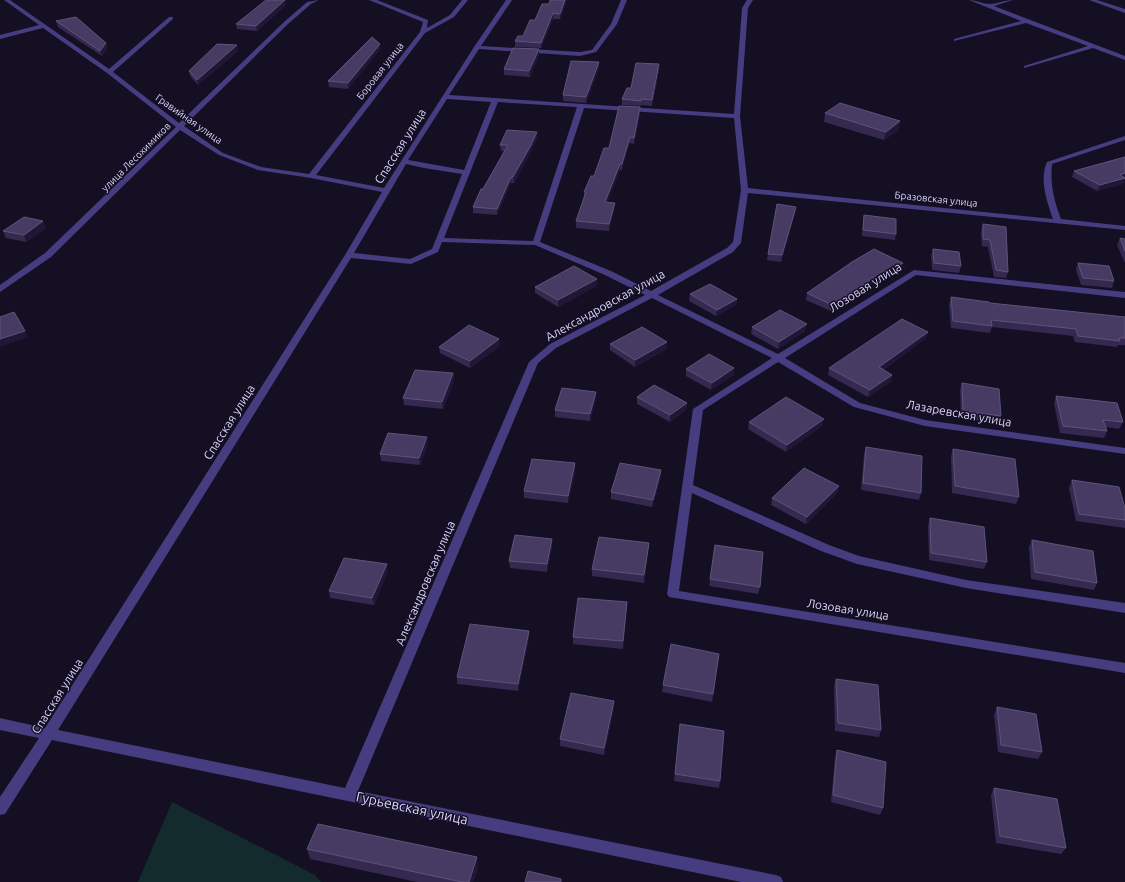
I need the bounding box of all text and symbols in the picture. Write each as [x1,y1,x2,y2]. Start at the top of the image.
street label: Боровая улица [354,40,406,102]
street label: Гравийная улица [154,92,224,146]
street label: Спасская улица [372,106,428,186]
street label: улица Лесохимиков [99,120,173,194]
street label: Бразовская улица [894,189,978,209]
street label: Лозовая улица [826,260,904,314]
street label: Александровская улица [543,267,667,343]
street label: Спасская улица [201,382,257,462]
street label: Лазаревская улица [905,397,1013,429]
street label: Александровская улица [393,519,457,647]
street label: Лозовая улица [806,596,890,622]
street label: Спасская улица [29,656,85,736]
street label: Гурьевская улица [355,788,469,828]

